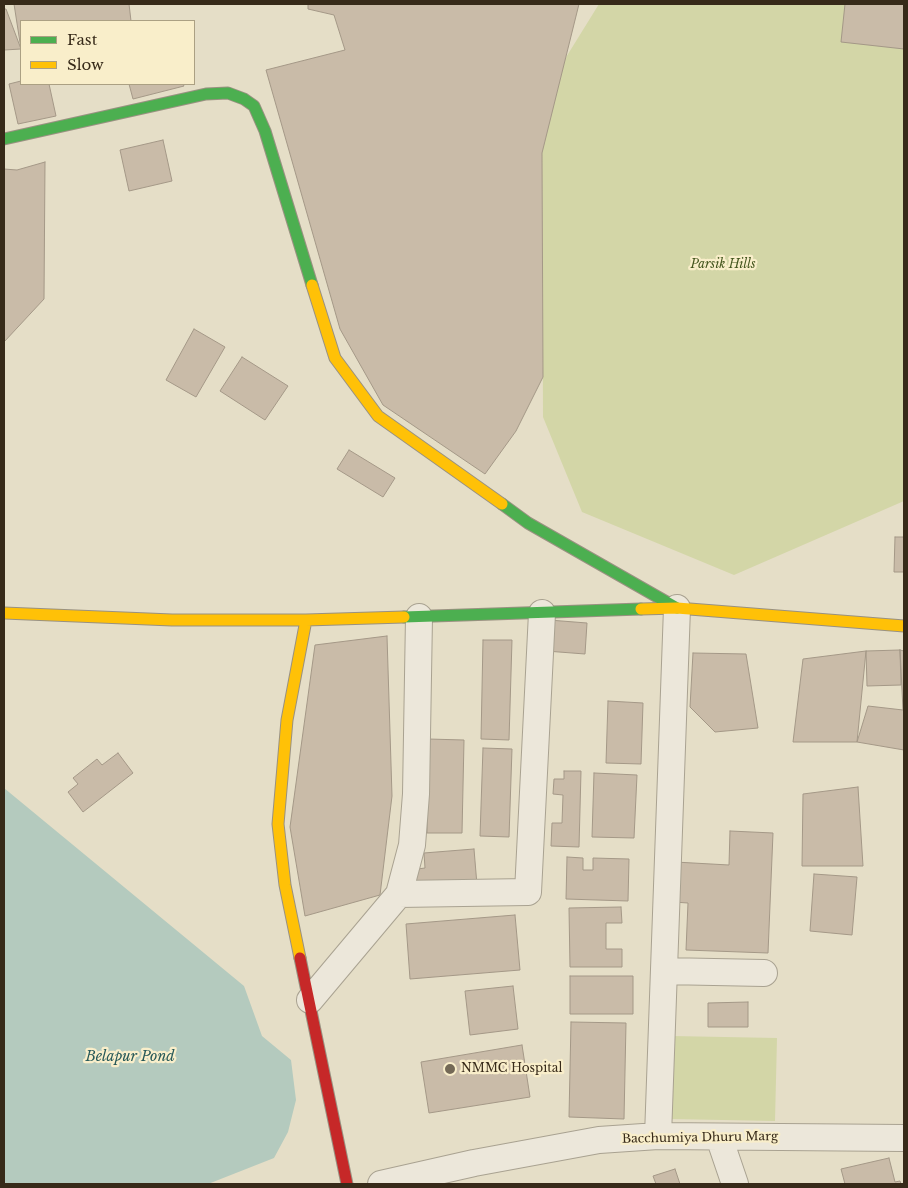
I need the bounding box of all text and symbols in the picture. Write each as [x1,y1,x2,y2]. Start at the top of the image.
legend [20,20,195,85]
text: Fast [67,30,97,49]
text: Slow [67,55,104,74]
park label: Parsik Hills [690,258,756,272]
water label: Belapur Pond [85,1049,175,1065]
marker: NMMC Hospital [443,1062,457,1076]
place label: NMMC Hospital [461,1062,562,1076]
street label: Bacchumiya Dhuru Marg [622,1129,778,1147]

